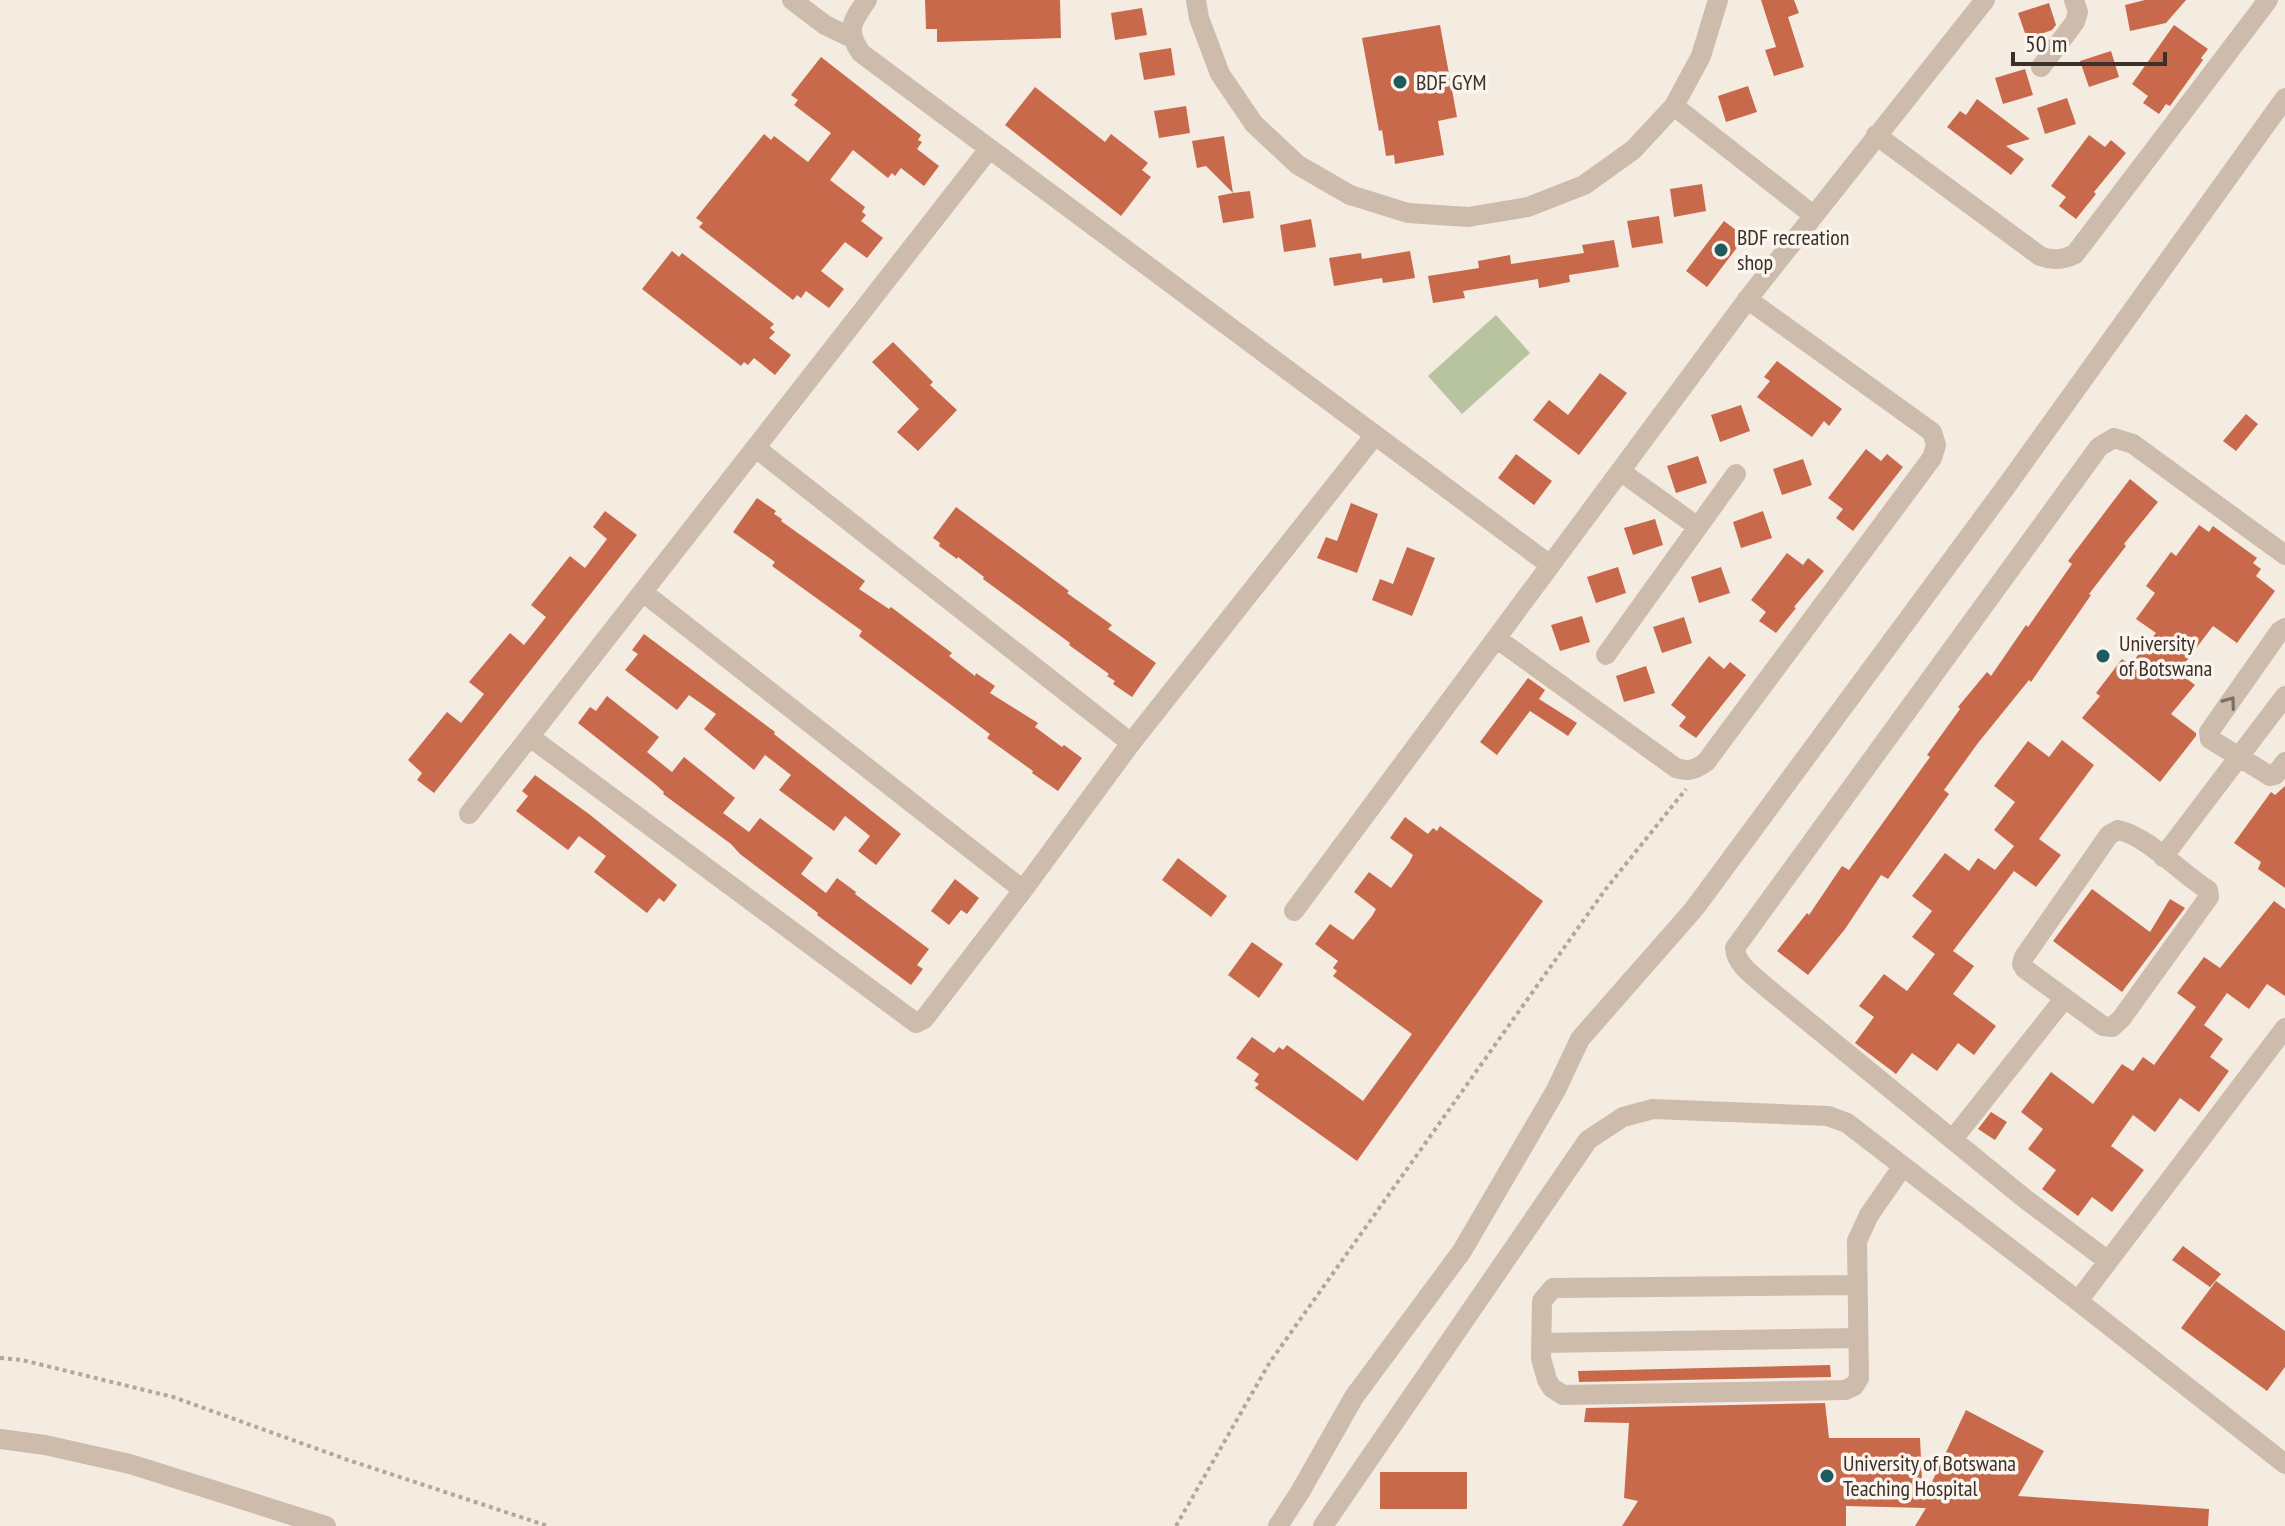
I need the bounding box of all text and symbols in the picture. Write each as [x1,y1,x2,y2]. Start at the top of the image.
scale bar [2013,16,2165,66]
text: 50 m [2025,28,2067,59]
place label: BDF GYM [1416,68,1487,96]
marker: BDF GYM [1391,73,1409,91]
place label: BDF recreation shop [1737,223,1849,276]
marker: BDF recreation shop [1712,241,1730,259]
place label: University of Botswana [2119,629,2212,682]
marker: University of Botswana [2094,647,2112,665]
one-way arrow [2220,696,2234,710]
place label: University of Botswana Teaching Hospital [1843,1449,2016,1502]
marker: University of Botswana Teaching Hospital [1818,1467,1836,1485]

